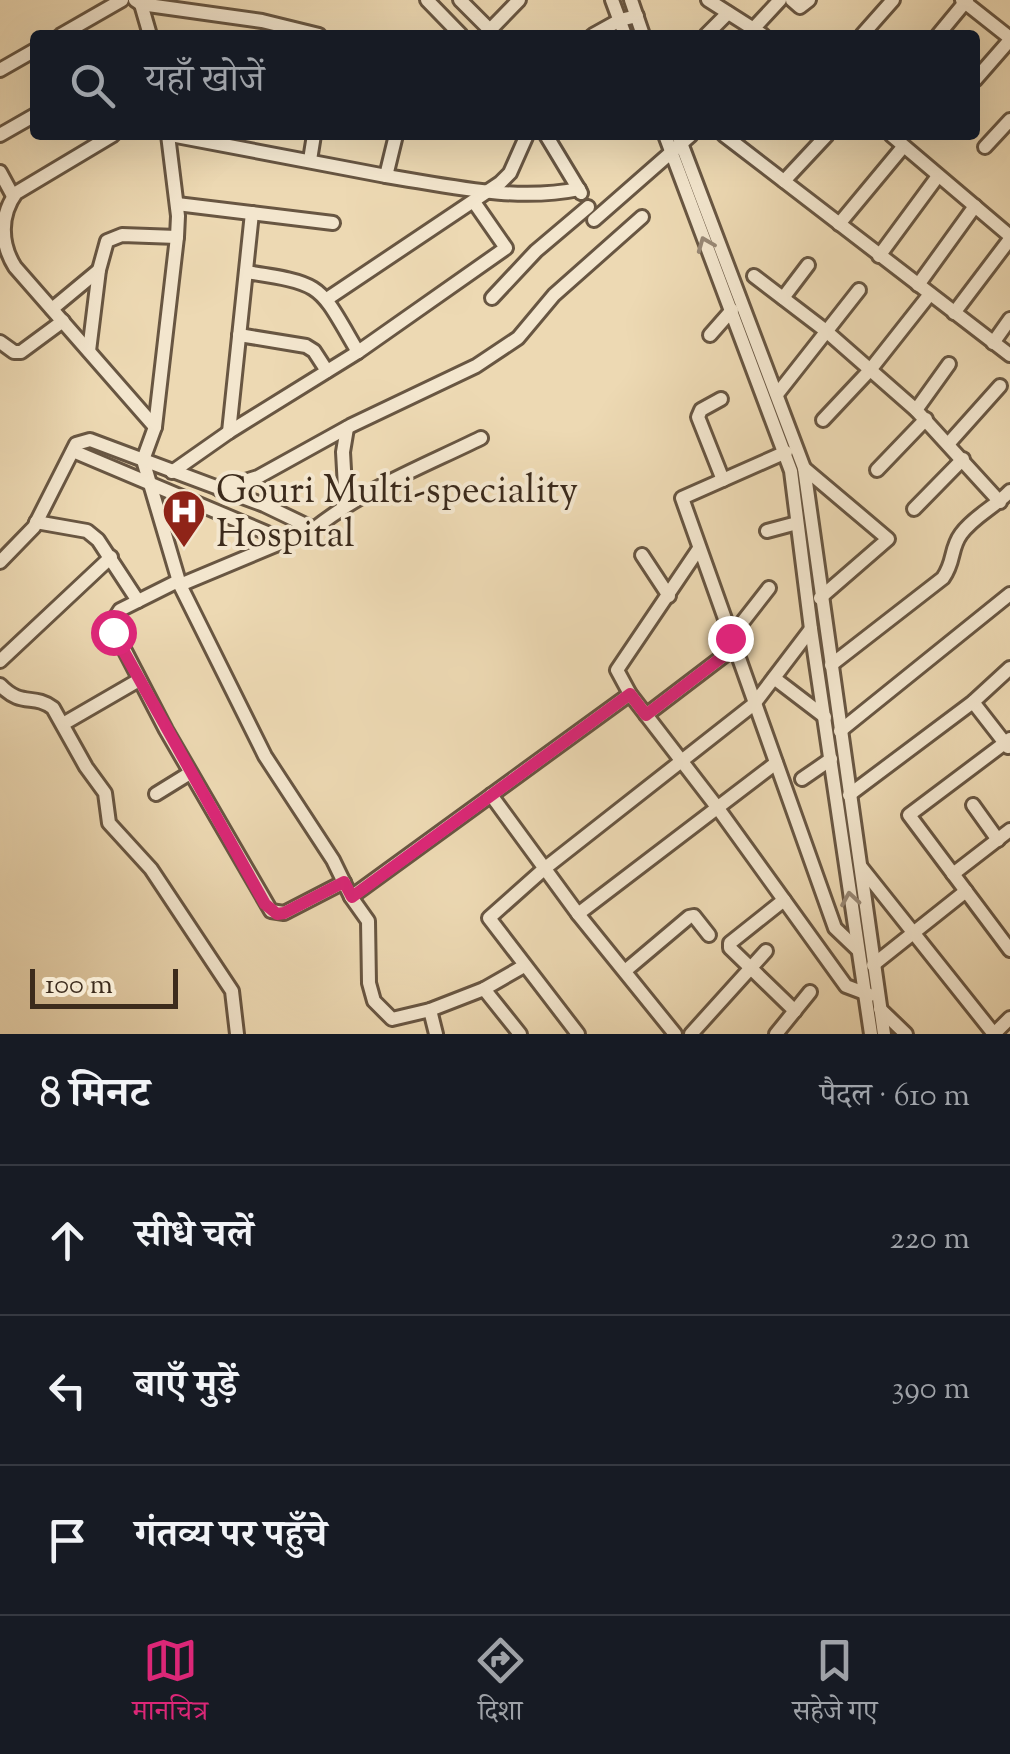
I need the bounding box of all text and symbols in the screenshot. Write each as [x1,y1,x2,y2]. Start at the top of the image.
search box [30,30,980,140]
text: यहाँ खोजें [145,55,264,109]
icon: search [65,58,120,113]
one-way arrow [697,236,717,253]
place label: Gouri Multi-speciality Hospital [216,466,578,564]
hospital icon: Gouri Multi-speciality Hospital [161,488,207,549]
route start [91,610,137,656]
route end [708,616,754,662]
one-way arrow [840,891,861,907]
scale bar [30,964,178,1008]
text: 100 m [45,966,113,1006]
text: 8 मिनट [40,1066,150,1126]
text: पैदल · 610 m [820,1074,970,1120]
text: सीधे चलें [135,1210,253,1264]
icon: ahead [40,1213,95,1268]
text: 220 m [890,1217,970,1263]
text: बाएँ मुड़ें [135,1360,237,1414]
icon: left [40,1363,95,1418]
text: 390 m [892,1367,970,1413]
text: गंतव्य पर पहुँचे [135,1510,327,1564]
icon: arrive [40,1513,95,1568]
tab: मानचित्र [132,1633,208,1738]
tab: दिशा [473,1633,528,1738]
tab: सहेजे गए [792,1633,878,1738]

